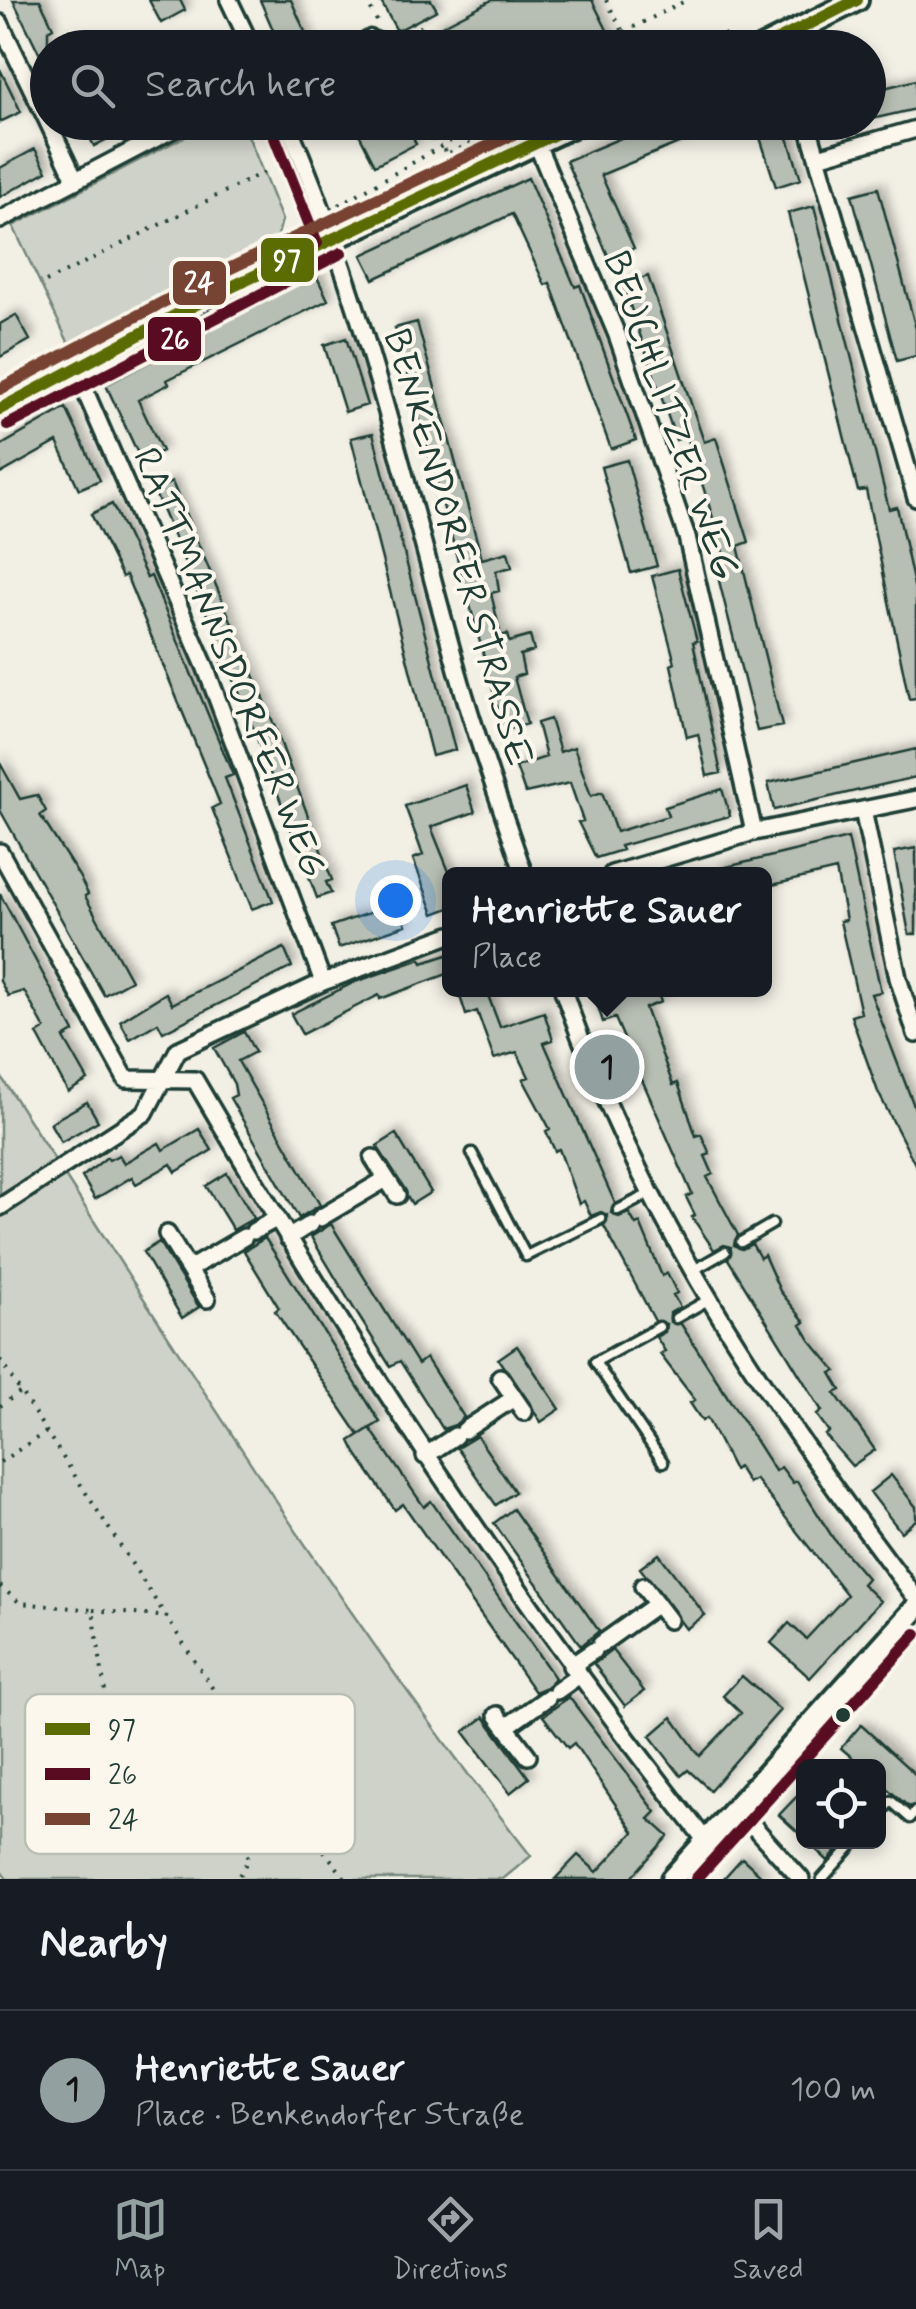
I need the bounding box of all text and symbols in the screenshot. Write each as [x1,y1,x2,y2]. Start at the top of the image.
search box [30,30,886,140]
icon: search [65,58,120,113]
text: Search here [145,61,336,110]
line badge: 97 [259,236,316,284]
text: 97 [273,244,301,281]
street label: BEUCHLITZER WEG [590,245,749,587]
line badge: 24 [171,259,228,307]
text: 24 [184,266,214,303]
line badge: 26 [146,315,203,363]
text: 26 [160,323,190,360]
street label: BENKENDORFER STRASSE [371,323,543,772]
street label: RATTMANNSDORFER WEG [120,441,337,885]
popup [442,867,772,997]
your location [370,875,421,926]
text: Henriette Sauer [472,887,742,936]
text: Place [472,936,542,978]
pin: 1 [574,1030,640,1104]
legend [25,1694,355,1854]
unlabelled marker [833,1705,853,1725]
text: 97 [108,1713,136,1750]
text: 26 [108,1758,137,1795]
map controls [796,1759,886,1849]
button: locate [796,1759,886,1849]
text: 24 [108,1803,139,1840]
text: Nearby [40,1917,168,1972]
text: Henriette Sauer [135,2045,405,2094]
text: 1 [65,2069,80,2111]
text: 100 m [790,2069,876,2111]
text: Place · Benkendorfer Straße [135,2094,524,2136]
tab: Map [113,2192,168,2289]
tab: Directions [393,2192,508,2289]
tab: Saved [733,2192,803,2289]

